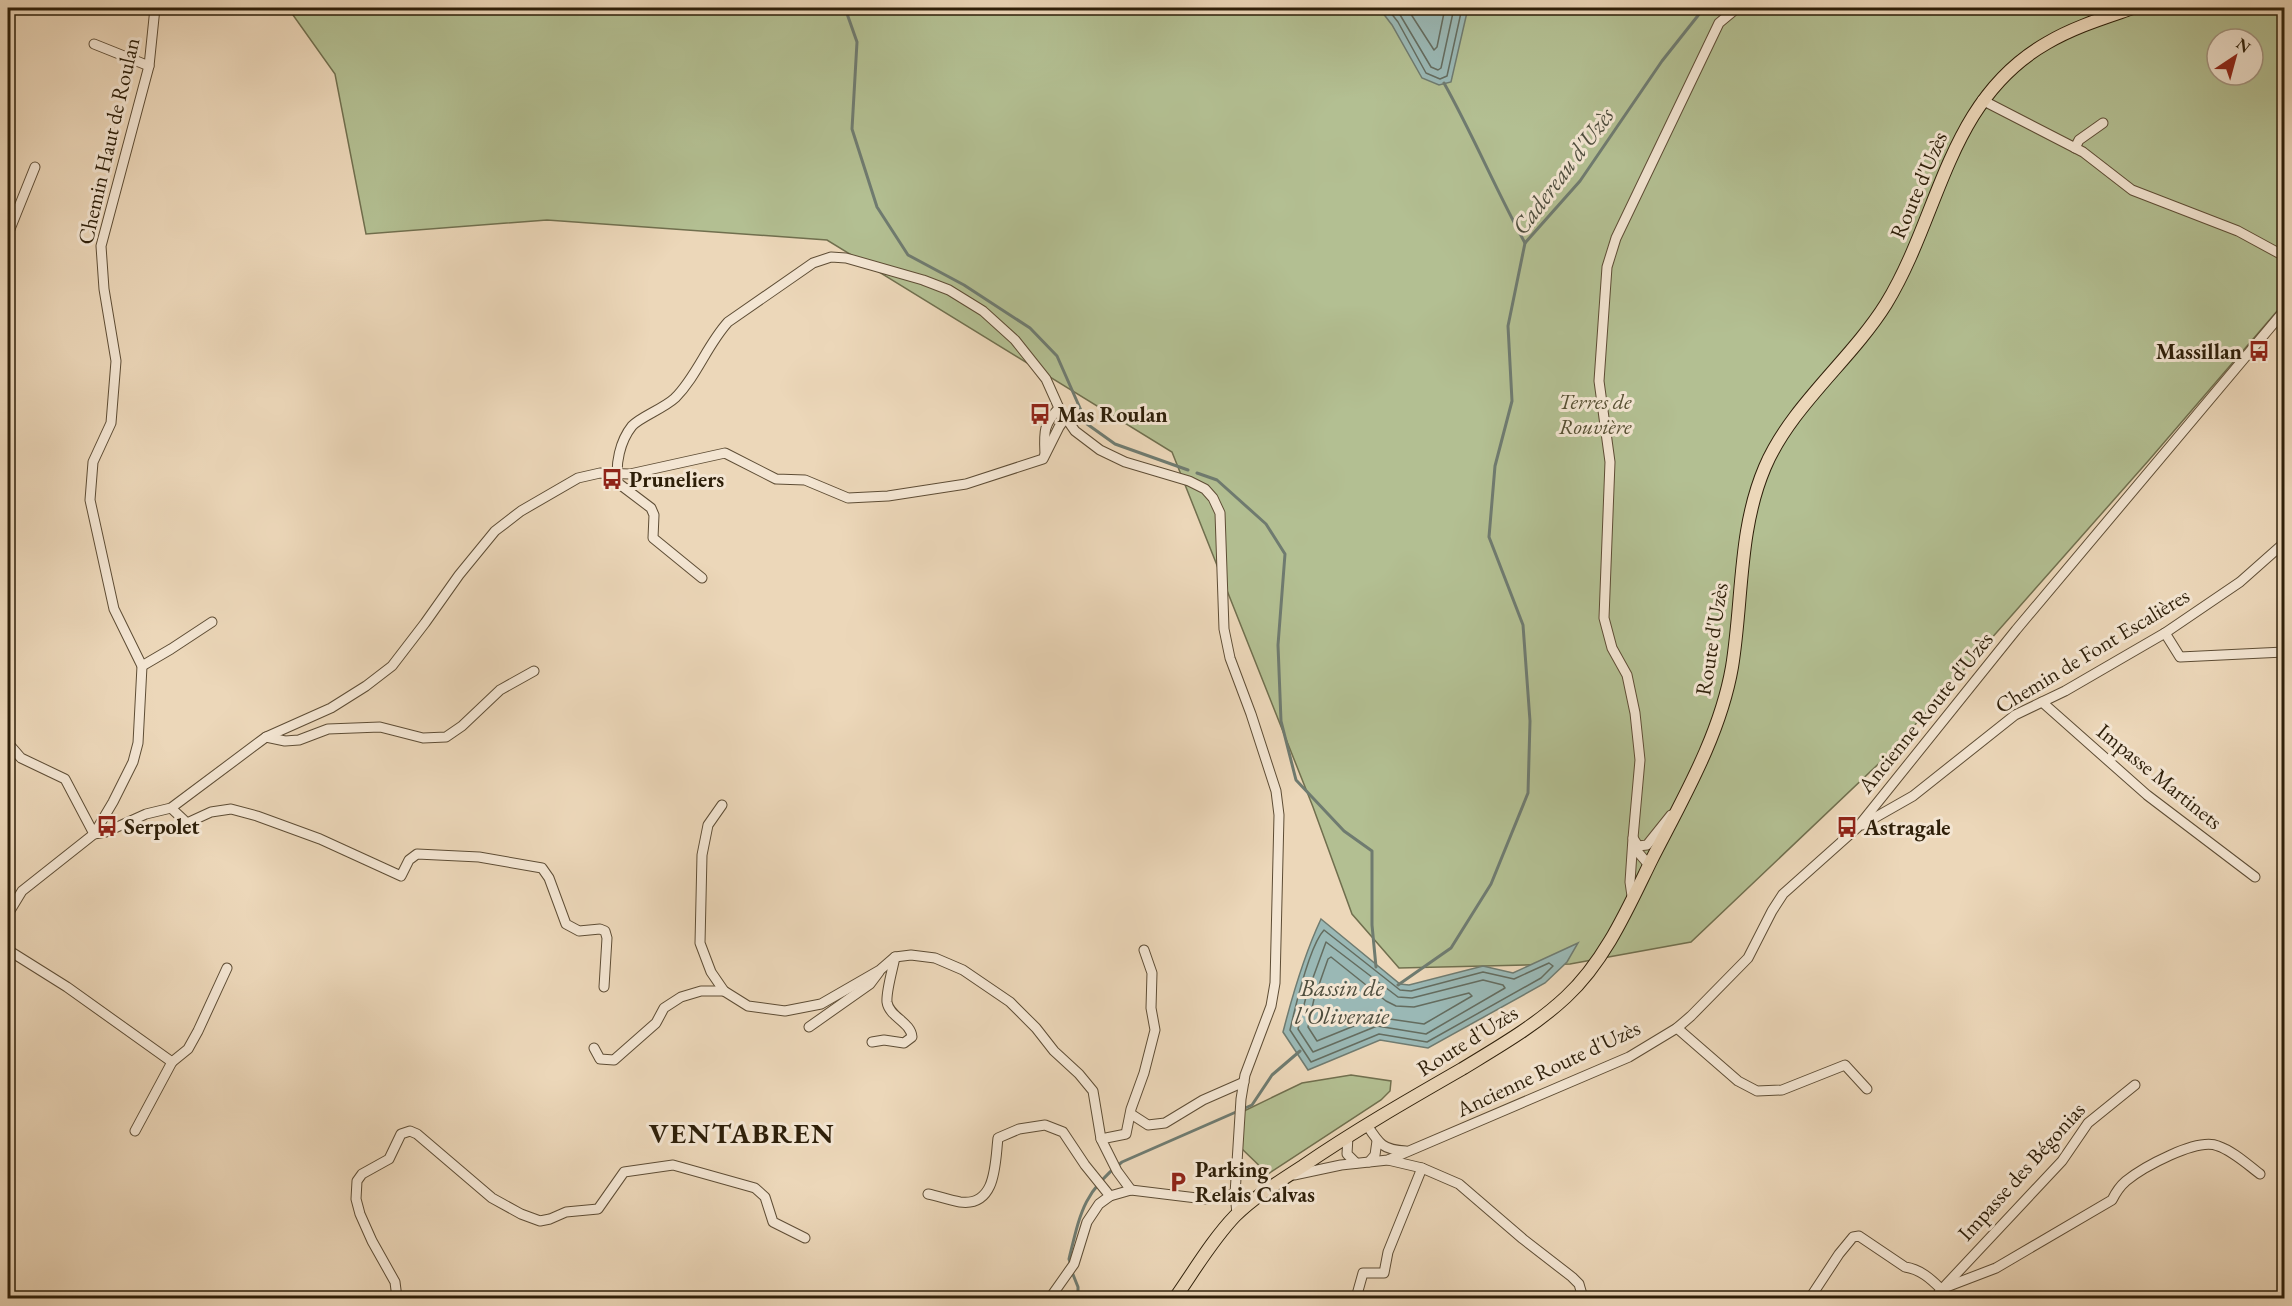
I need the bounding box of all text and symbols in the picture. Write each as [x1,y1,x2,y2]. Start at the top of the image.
north arrow [2205,27,2265,87]
text: N [2232,33,2255,58]
street label: Chemin Haut de Roulan [71,34,146,247]
water label: Cadereau d'Uzès [1505,100,1621,241]
street label: Route d'Uzès [1883,127,1954,243]
place label: Massillan [2156,337,2243,366]
bus stop icon: Massillan [2247,339,2271,363]
park label: Terres de Rouvière [1558,387,1632,441]
place label: Mas Roulan [1057,400,1168,429]
bus stop icon: Mas Roulan [1028,402,1052,426]
place label: Pruneliers [629,465,724,494]
bus stop icon: Pruneliers [600,467,624,491]
street label: Route d'Uzès [1688,581,1735,698]
street label: Chemin de Font Escalières [1990,581,2195,720]
street label: Ancienne Route d'Uzès [1851,626,2000,800]
street label: Impasse Martinets [2091,717,2228,836]
place label: Serpolet [124,812,200,841]
place label: Astragale [1863,813,1950,842]
bus stop icon: Serpolet [95,814,119,838]
bus stop icon: Astragale [1835,815,1859,839]
water label: Bassin de l'Oliveraie [1295,972,1390,1031]
street label: Route d'Uzès [1411,998,1523,1083]
street label: Ancienne Route d'Uzès [1451,1013,1645,1124]
street label: Impasse des Bégonias [1951,1096,2092,1247]
district label: VENTABREN [649,1115,835,1151]
place label: Parking Relais Calvas [1195,1155,1315,1209]
parking icon: Parking Relais Calvas [1166,1170,1190,1194]

